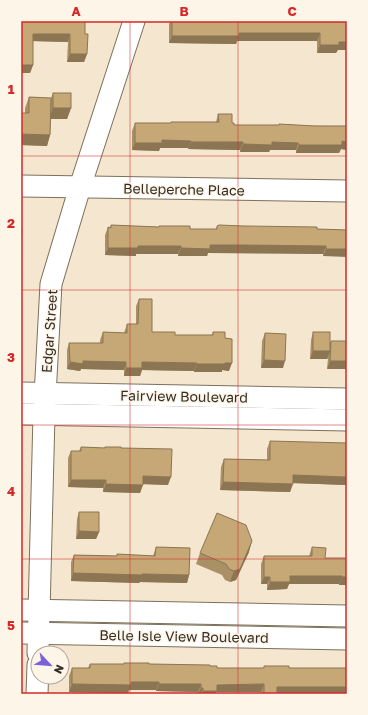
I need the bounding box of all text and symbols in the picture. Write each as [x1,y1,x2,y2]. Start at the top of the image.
text: A [71,3,81,19]
text: B [179,3,189,19]
text: C [287,3,297,19]
text: 1 [8,81,15,97]
street label: Belleperche Place [123,179,245,199]
text: 2 [7,215,15,231]
street label: Edgar Street [38,289,60,373]
text: 3 [7,349,15,365]
street label: Fairview Boulevard [120,386,248,406]
text: 4 [7,483,15,499]
text: 5 [7,617,15,633]
street label: Belle Isle View Boulevard [99,626,269,646]
north arrow [30,645,70,685]
text: N [52,663,67,676]

